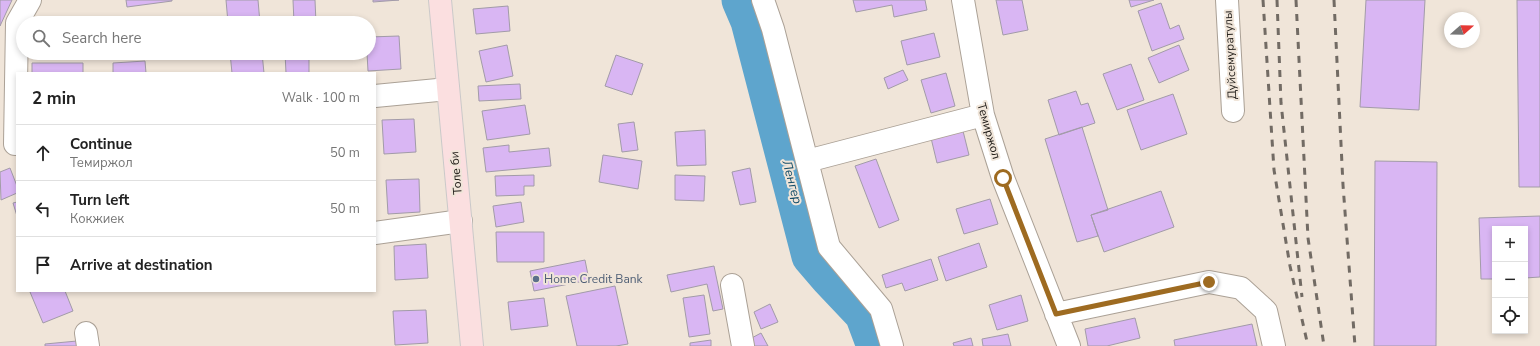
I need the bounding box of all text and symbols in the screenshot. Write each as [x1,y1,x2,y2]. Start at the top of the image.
street label: Дуйсемуратулы [1220,10,1240,100]
north arrow [1444,12,1480,48]
search box [16,16,376,60]
icon: search [30,27,52,49]
text: Search here [62,28,142,48]
text: 2 min [32,87,76,110]
text: Walk · 100 m [282,89,360,107]
street label: Темиржол [973,101,1005,161]
text: Continue [70,134,132,154]
icon: ahead [32,142,54,164]
text: 50 m [330,144,360,162]
street label: Толе би [446,151,466,195]
text: Темиржол [70,154,133,172]
water label: Ленгер [777,157,807,206]
route start [994,169,1012,187]
text: Turn left [70,190,129,210]
icon: left [32,198,54,220]
text: 50 m [330,200,360,218]
text: Кокжиек [70,210,124,228]
map controls [1492,226,1528,334]
button: + [1492,226,1528,262]
icon: arrive [32,254,54,276]
text: Arrive at destination [70,255,213,275]
button: − [1492,262,1528,298]
place label: Home Credit Bank [544,271,644,287]
route end [1200,273,1218,291]
marker: Home Credit Bank [531,274,541,284]
button: locate [1492,298,1528,334]

